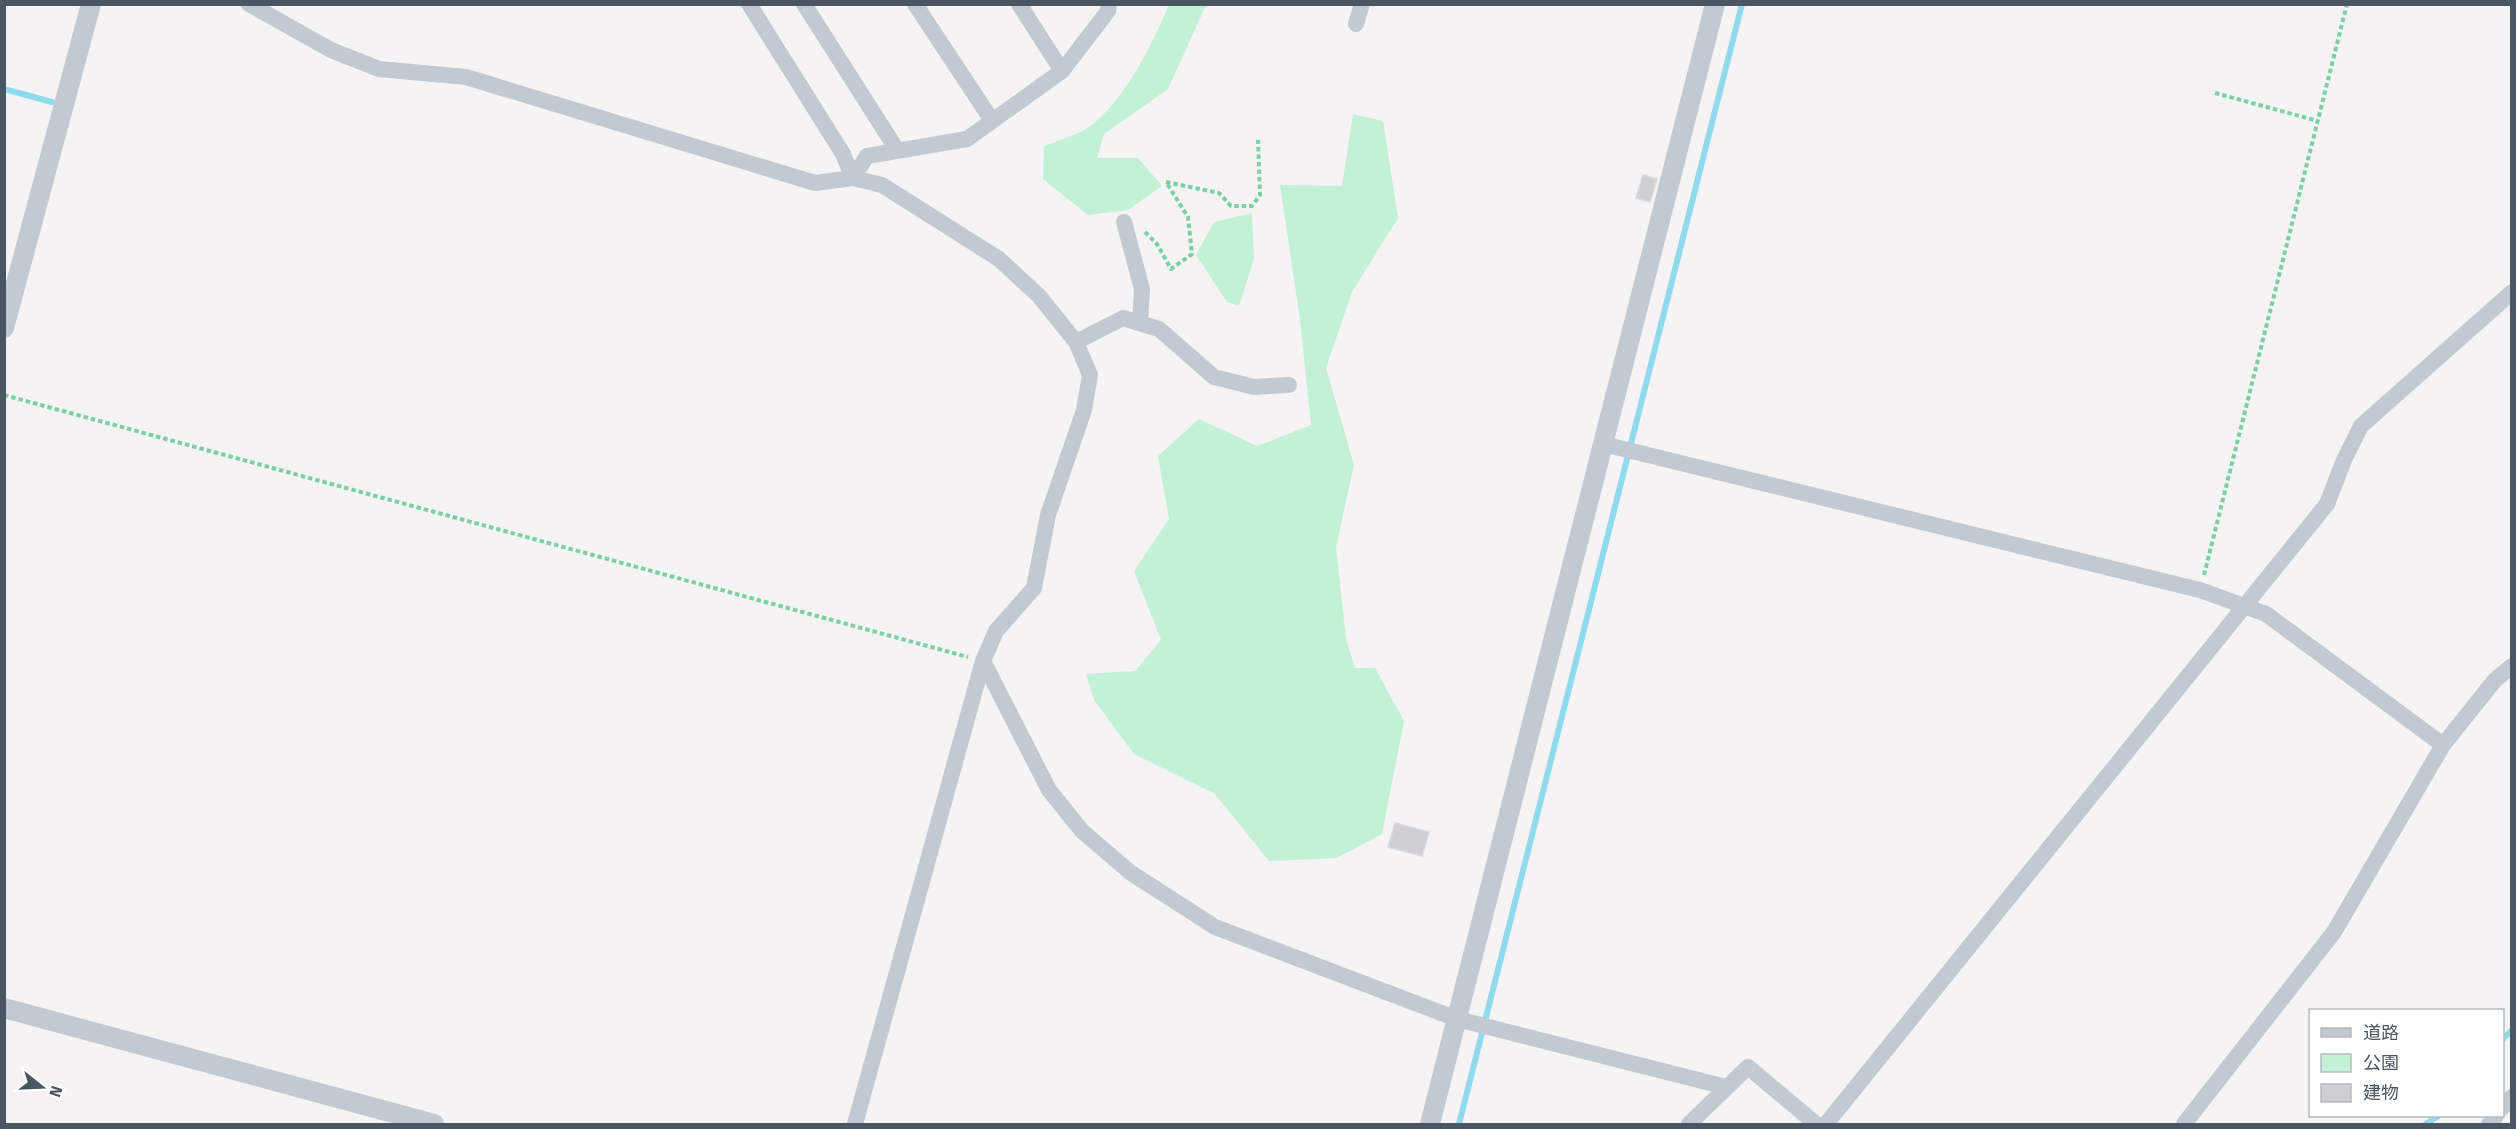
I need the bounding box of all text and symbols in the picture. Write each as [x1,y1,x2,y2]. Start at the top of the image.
legend [2309,1009,2504,1117]
text: 道路 [2363,1022,2399,1044]
text: 公園 [2363,1052,2399,1074]
north arrow [12,1057,72,1117]
text: 建物 [2363,1082,2399,1104]
text: N [45,1084,66,1099]

